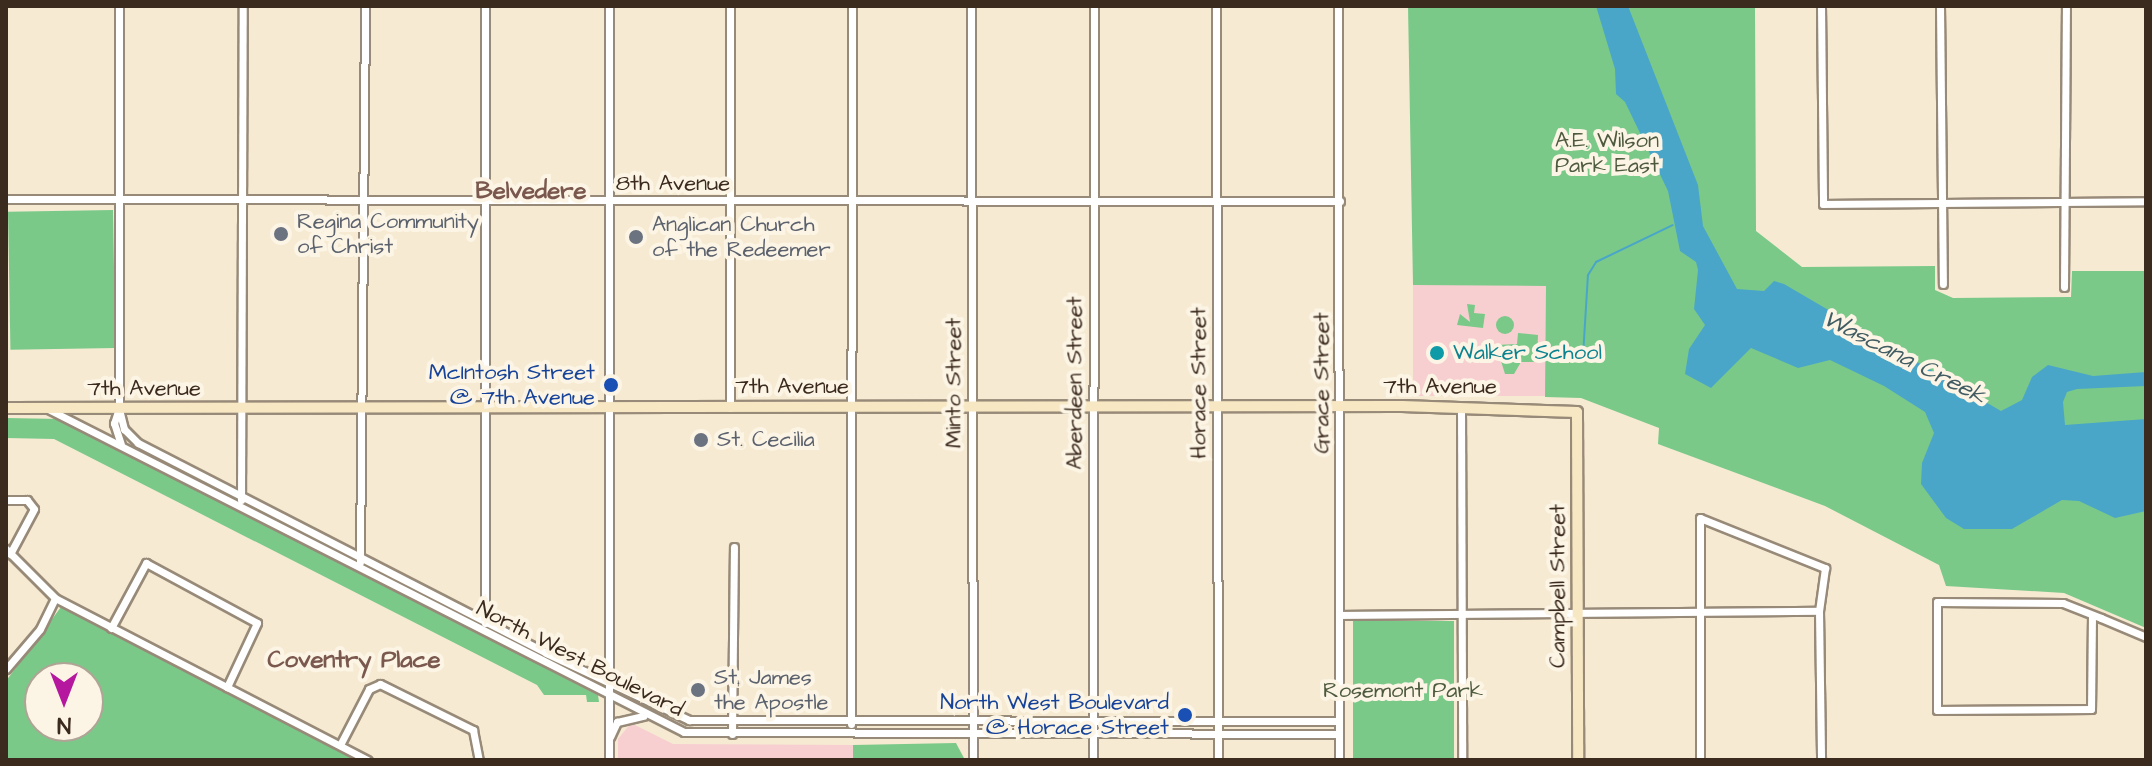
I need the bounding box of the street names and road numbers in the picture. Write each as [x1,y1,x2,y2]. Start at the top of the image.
street label: 8th Avenue [616,171,730,197]
street label: Aberdeen Street [1062,296,1088,470]
street label: Horace Street [1186,307,1212,459]
street label: Grace Street [1309,312,1335,454]
street label: Minto Street [941,318,967,448]
street label: 7th Avenue [735,374,849,400]
street label: 7th Avenue [1383,374,1497,400]
street label: 7th Avenue [87,376,201,402]
street label: Campbell Street [1545,504,1571,668]
street label: North West Boulevard [472,595,688,723]

